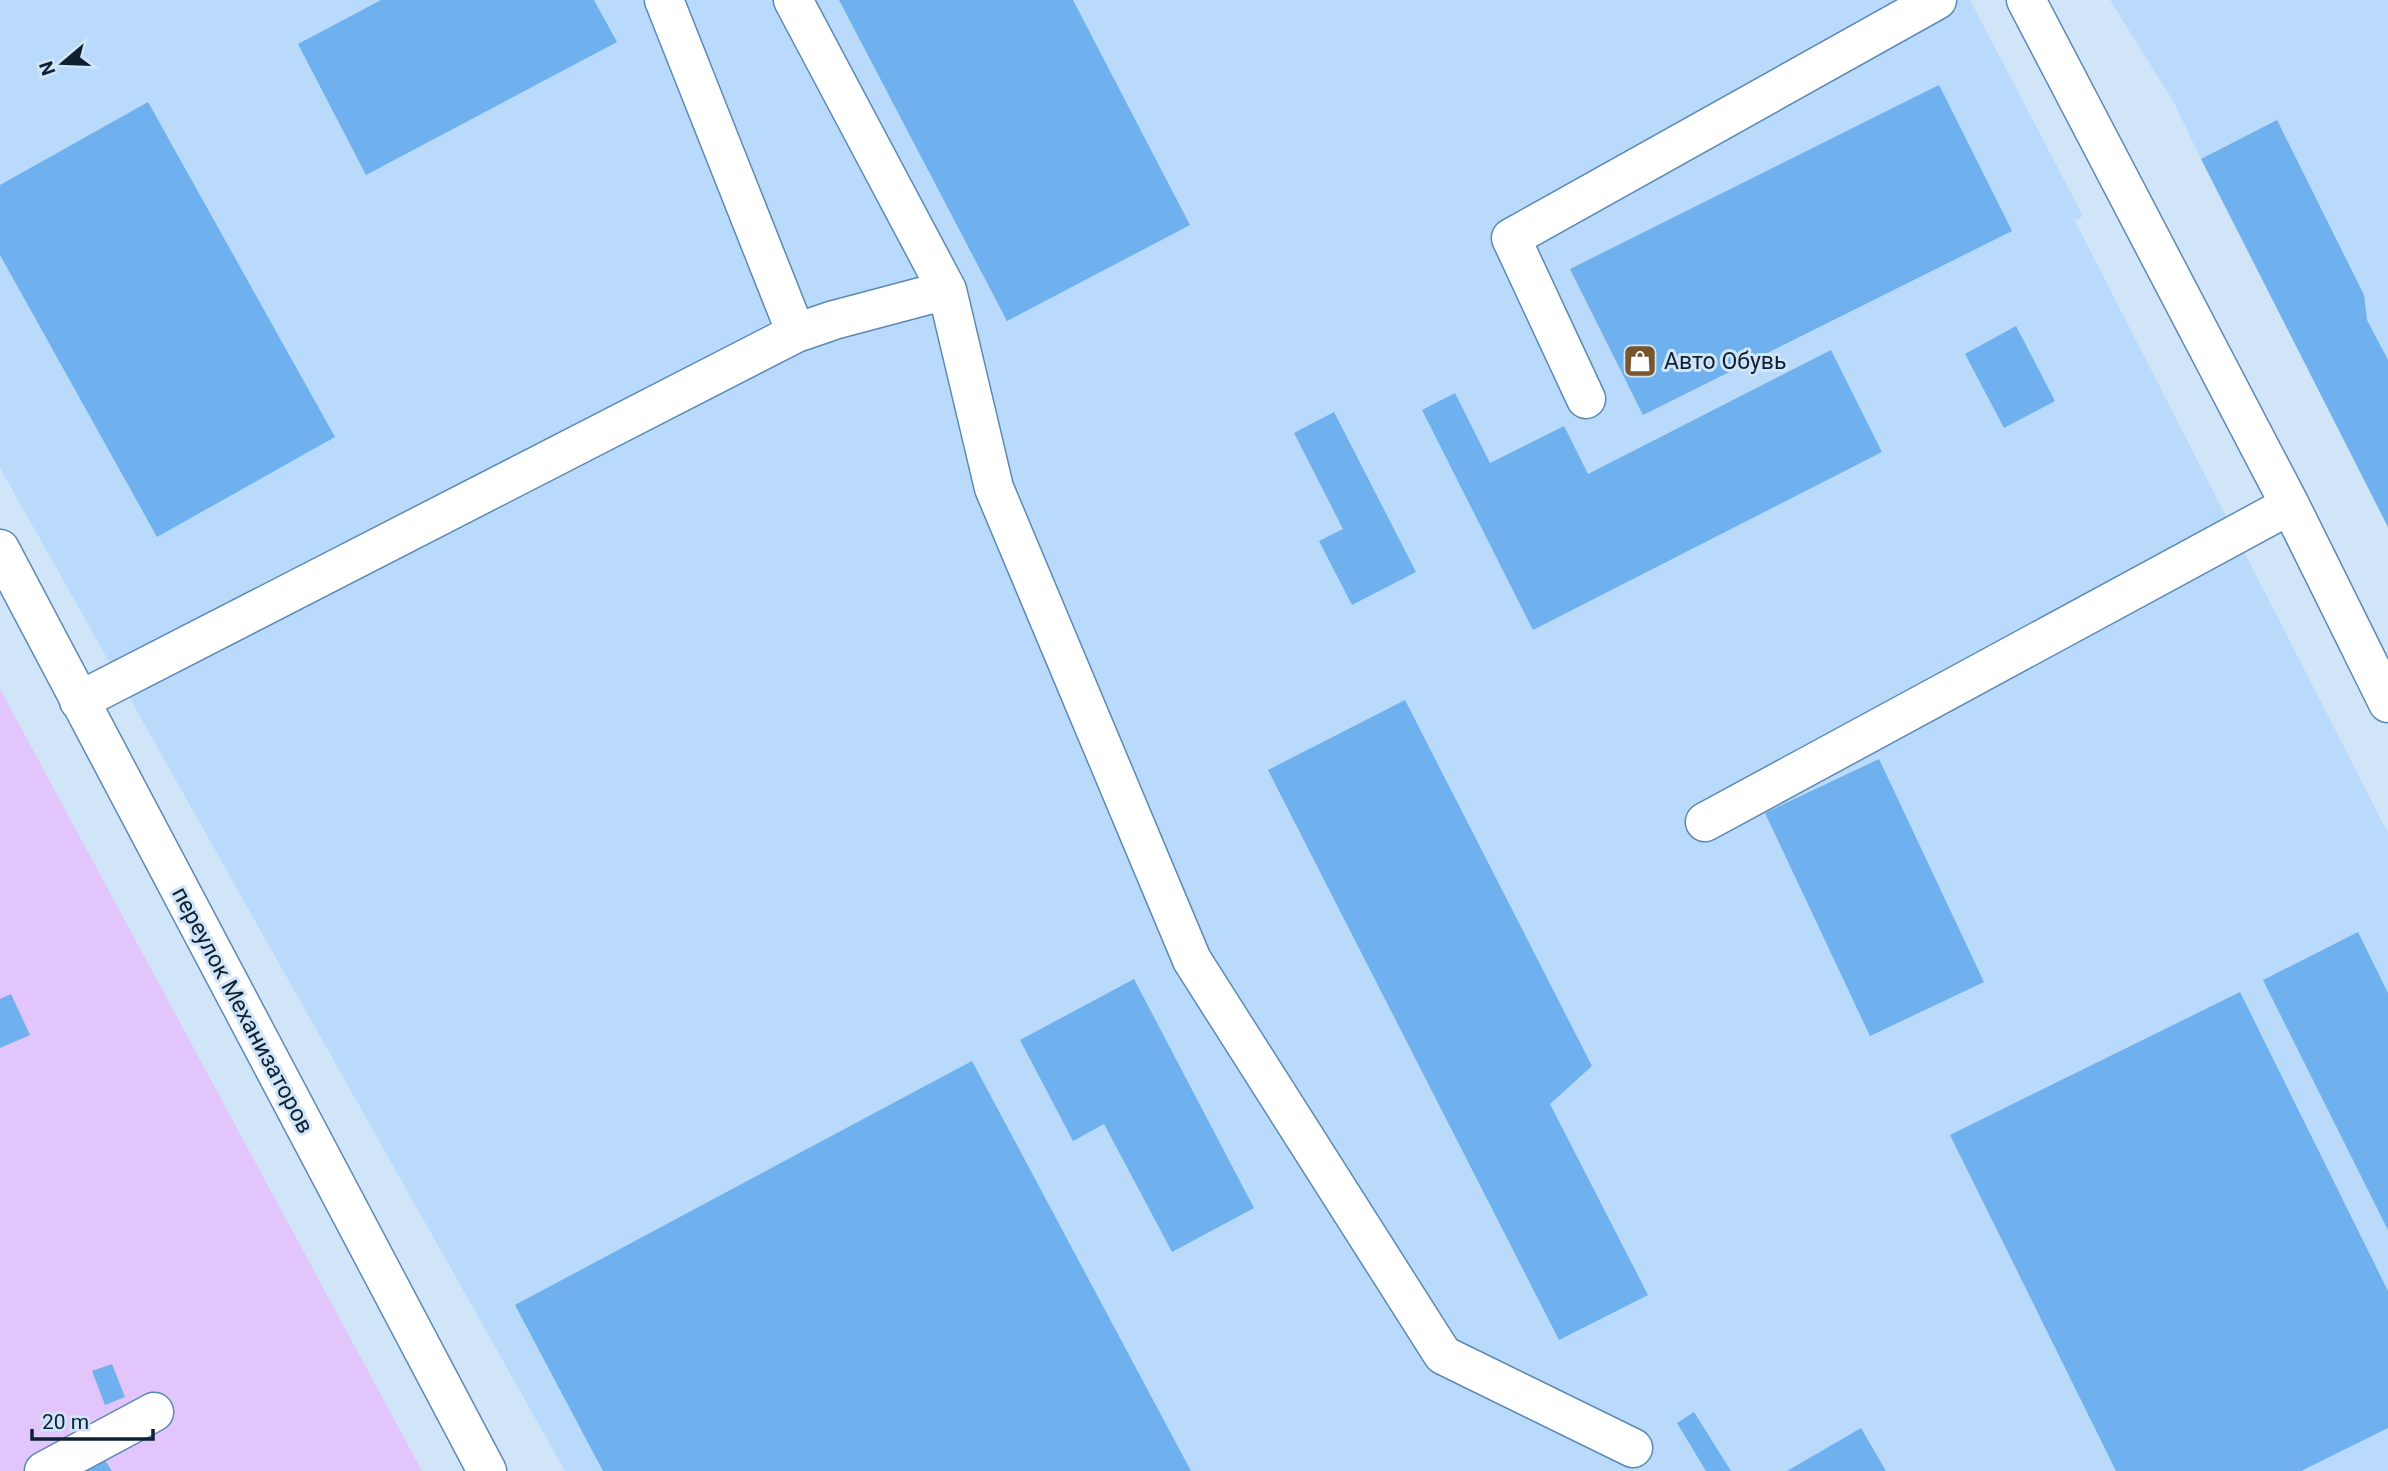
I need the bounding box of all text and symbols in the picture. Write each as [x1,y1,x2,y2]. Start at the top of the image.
north arrow [28,28,98,98]
text: N [34,58,60,78]
shop icon: Авто Обувь [1621,342,1659,380]
place label: Авто Обувь [1664,348,1787,375]
street label: переулок Механизаторов [166,882,319,1138]
scale bar [32,1398,152,1442]
text: 20 m [42,1410,89,1434]

